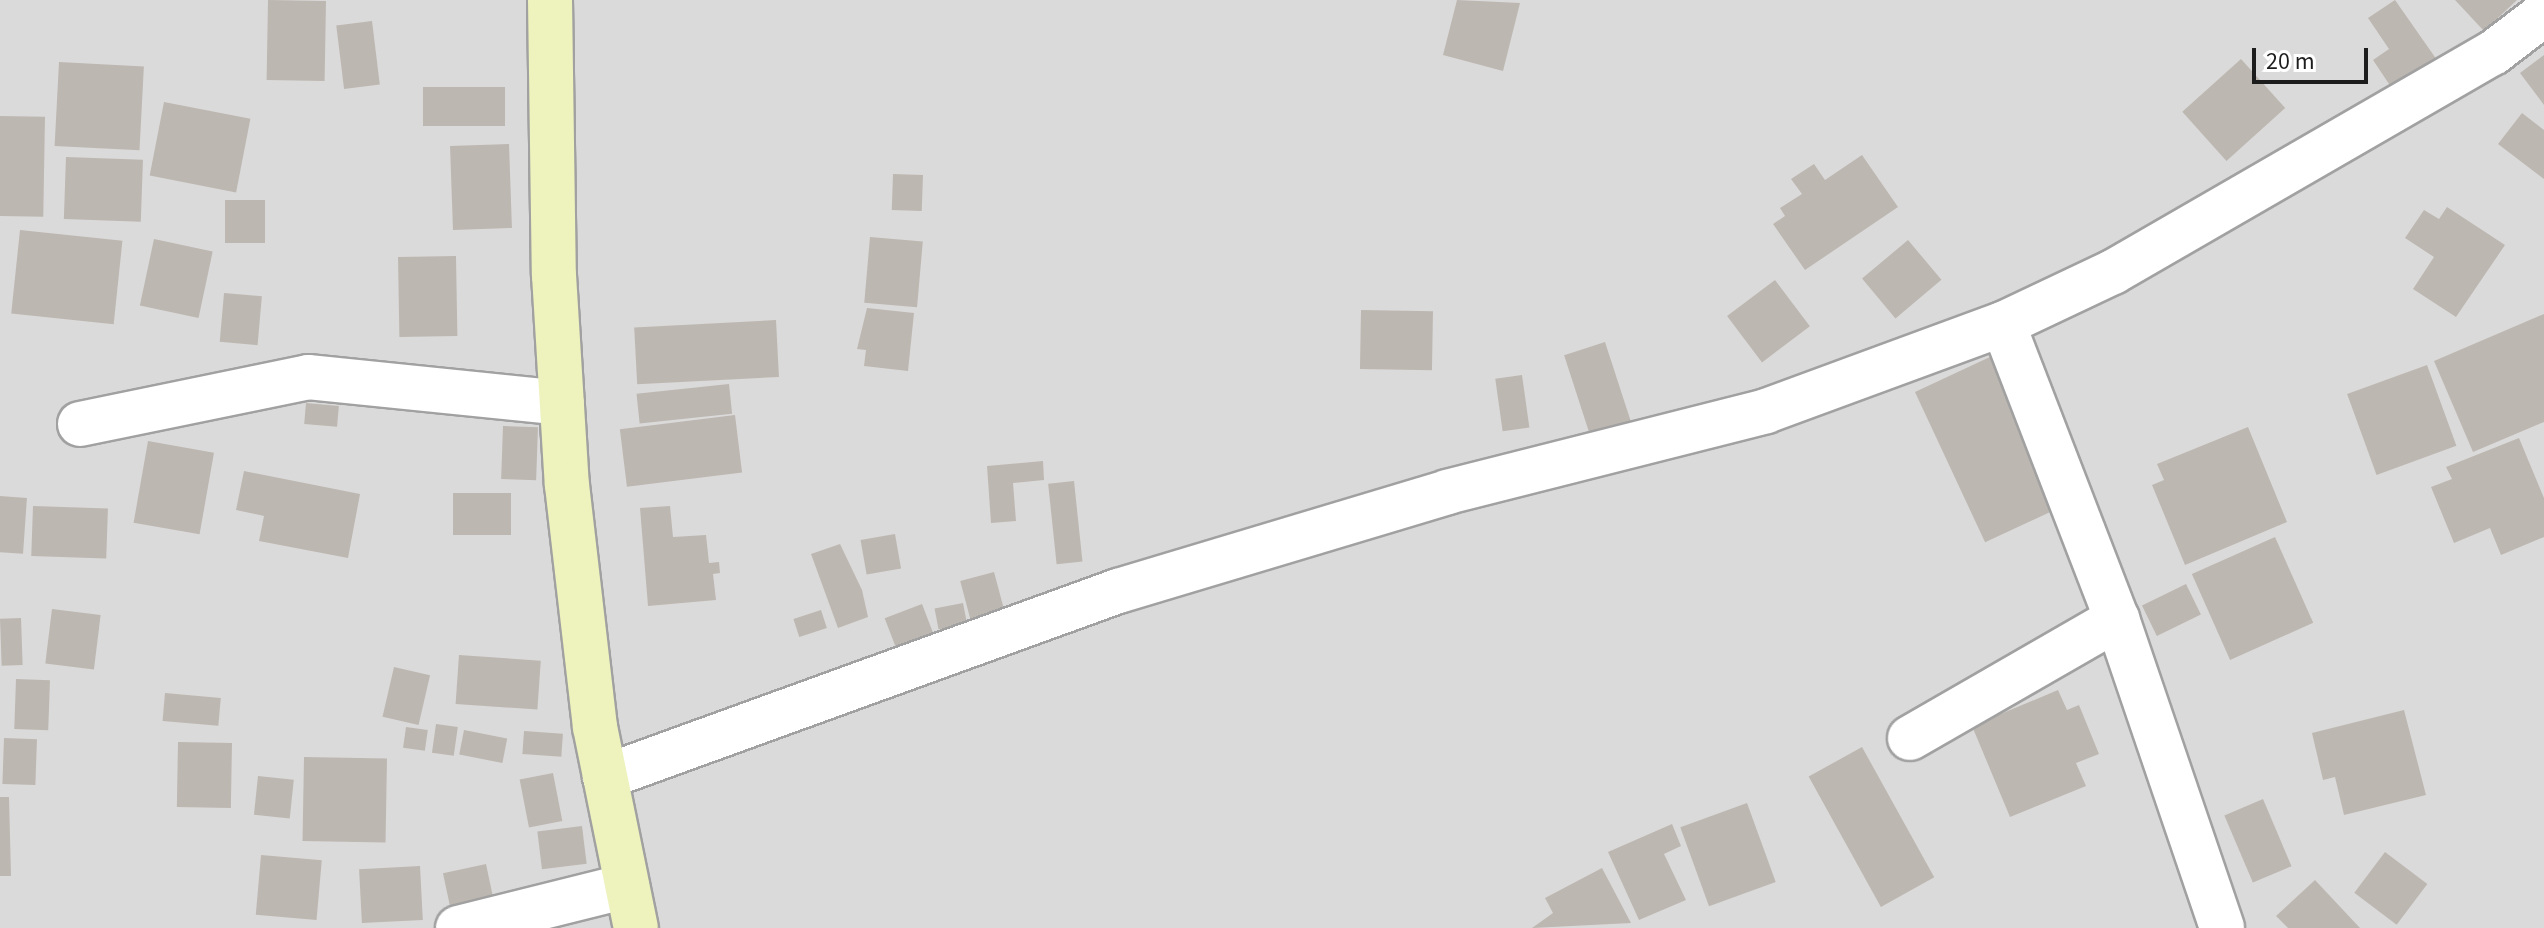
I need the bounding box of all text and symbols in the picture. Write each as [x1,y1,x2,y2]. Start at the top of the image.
scale bar [2256,32,2372,82]
text: 20 m [2266,44,2315,79]

